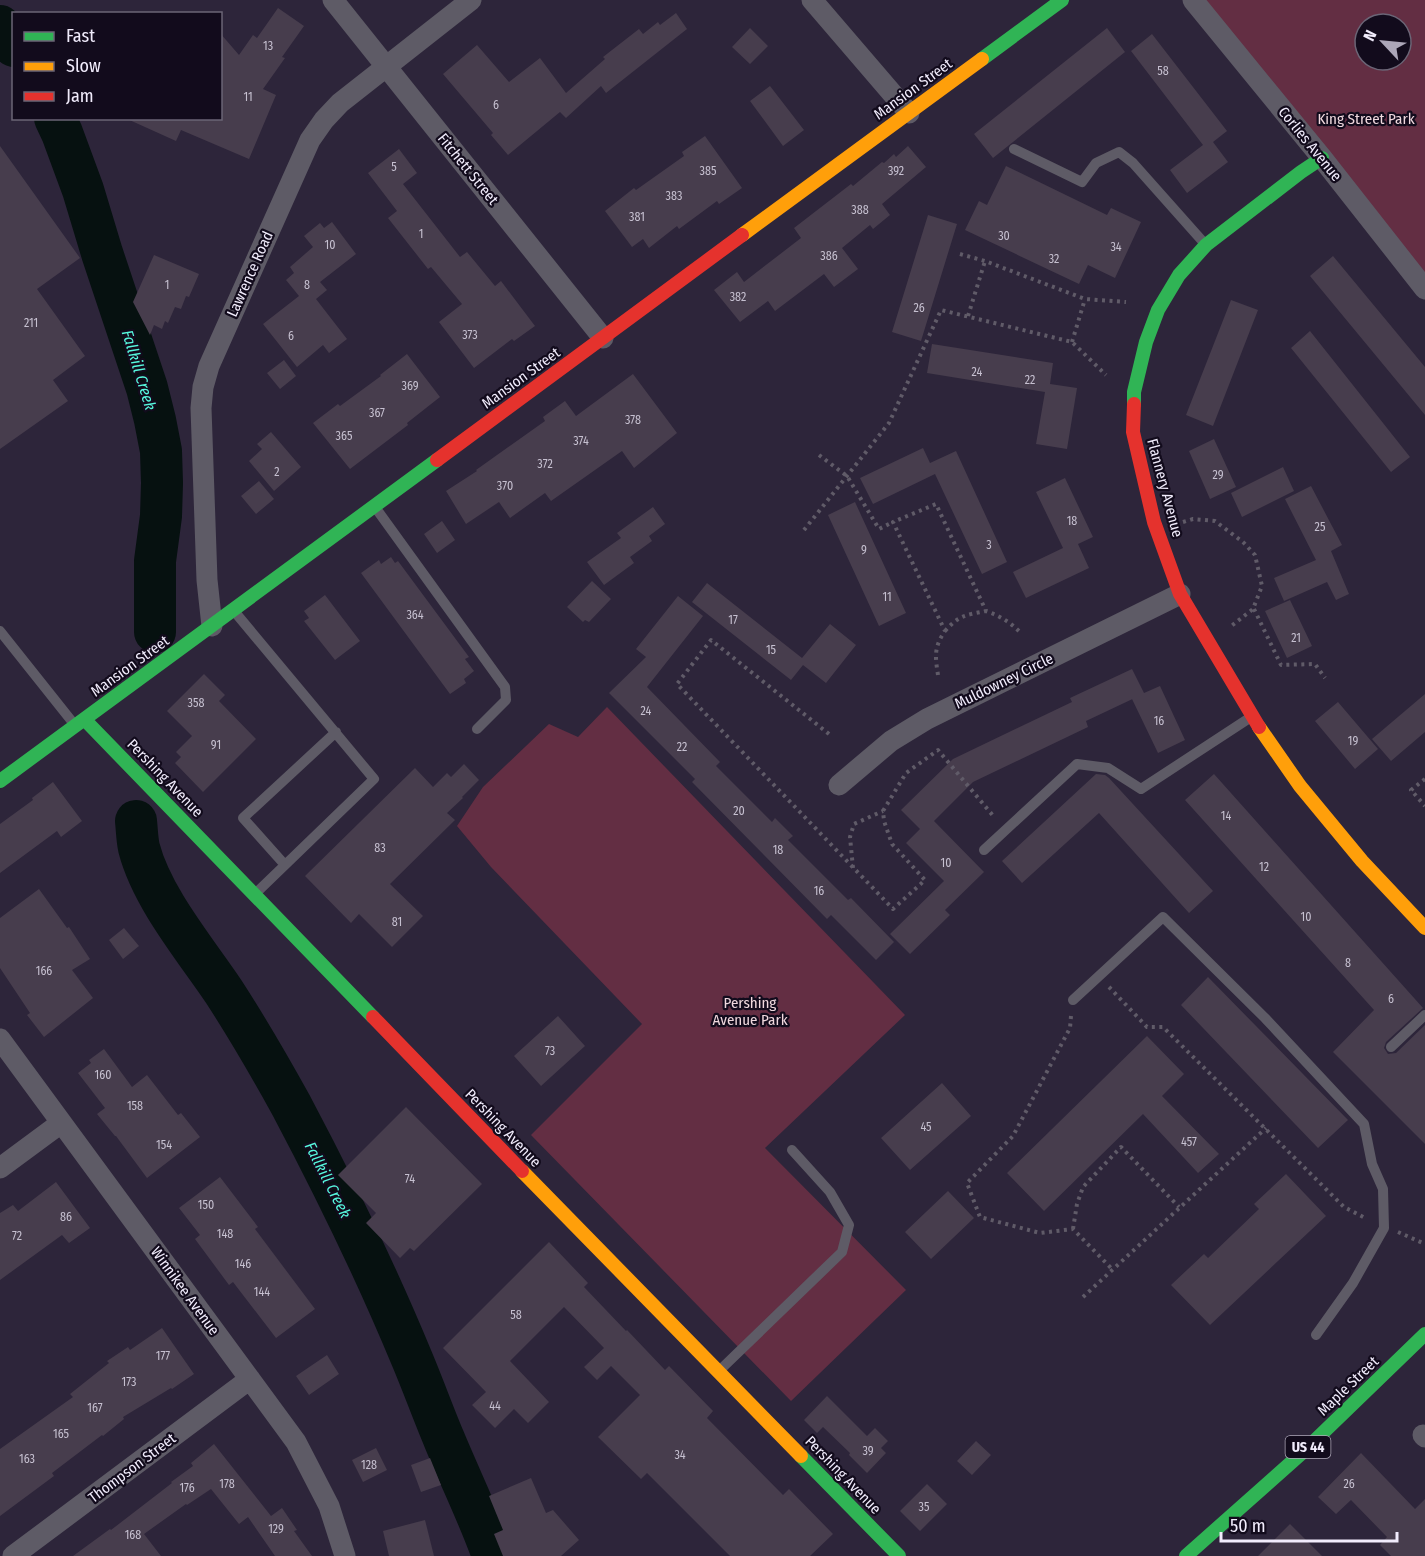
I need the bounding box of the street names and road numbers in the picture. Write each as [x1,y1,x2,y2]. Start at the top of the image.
street label: Mansion Street [870,55,956,123]
street label: Corlies Avenue [1274,103,1346,185]
street label: Fitchett Street [434,130,502,208]
street label: Lawrence Road [223,228,277,320]
street label: Mansion Street [478,344,564,412]
street label: Flannery Avenue [1143,437,1187,539]
street label: Mansion Street [87,632,173,700]
street label: Muldowney Circle [952,649,1056,713]
street label: Pershing Avenue [123,735,207,821]
street label: Pershing Avenue [461,1085,545,1171]
street label: Winnikee Avenue [147,1243,223,1339]
street label: Maple Street [1314,1352,1382,1419]
street label: Thompson Street [85,1429,179,1507]
street label: Pershing Avenue [801,1432,885,1518]
road number: US 44 [1286,1436,1330,1458]

